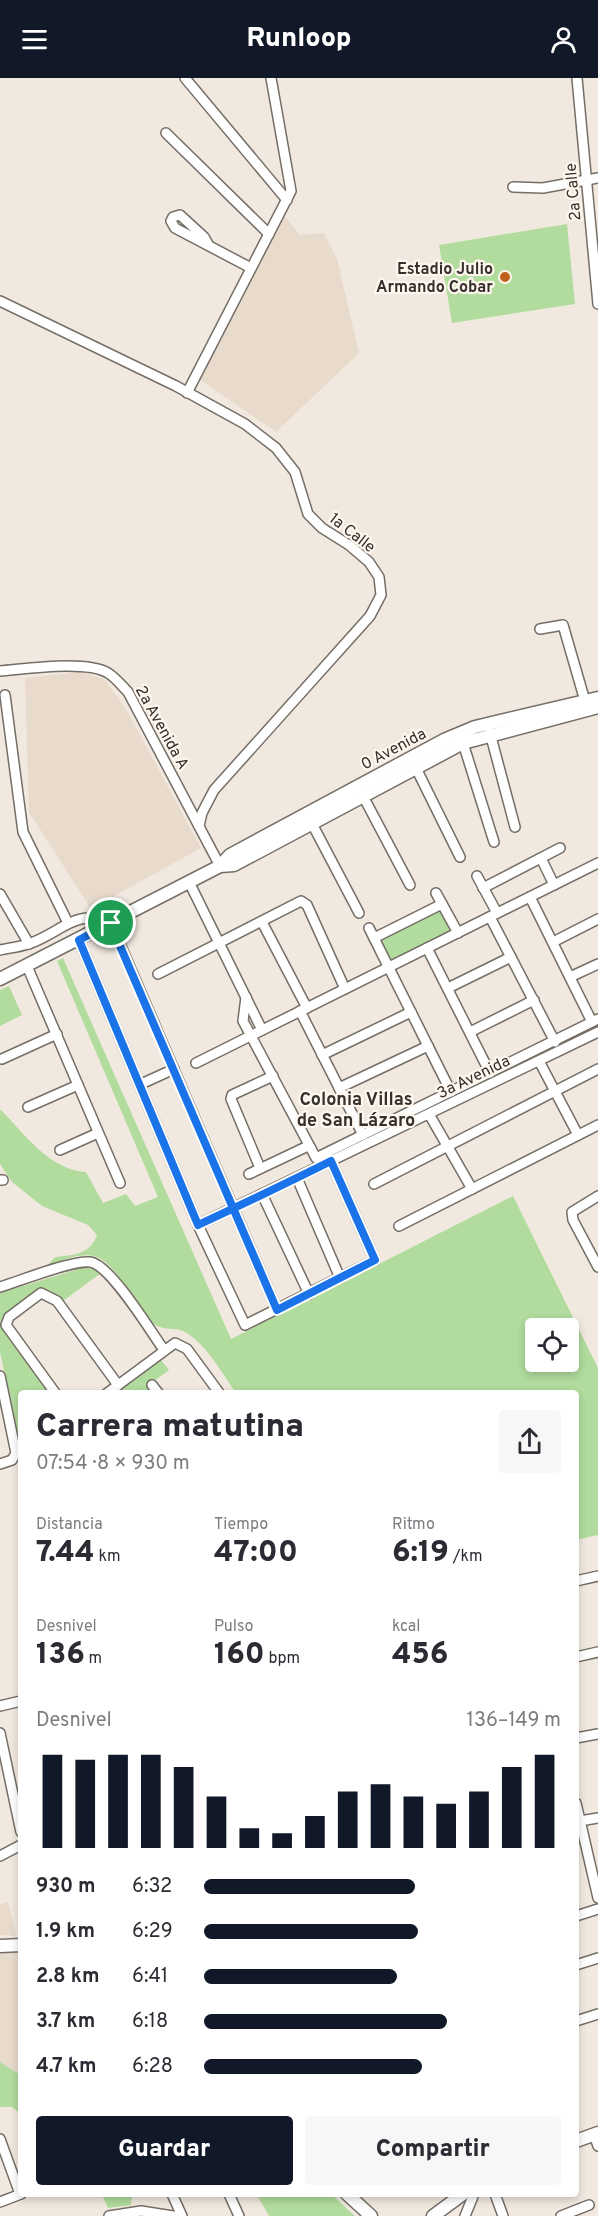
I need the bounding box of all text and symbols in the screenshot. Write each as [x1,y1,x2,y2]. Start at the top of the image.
text: Runloop [246,22,352,56]
icon: menu [18,23,51,56]
icon: person [547,23,580,56]
street label: 2a Calle [562,162,586,221]
place label: Estadio Julio Armando Cobar [376,260,493,298]
marker: Estadio Julio Armando Cobar [498,270,512,284]
street label: 1a Calle [325,509,379,558]
street label: 2a Avenida A [130,683,193,773]
street label: 0 Avenida [358,724,430,775]
pin [85,897,136,948]
icon: arrive [94,906,127,939]
street label: 3a Avenida [434,1052,514,1104]
district label: Colonia Villas de San Lázaro [297,1089,415,1133]
map controls [525,1318,579,1372]
button: locate [525,1318,579,1372]
text: Carrera matutina [36,1407,304,1449]
button: share [498,1410,561,1473]
text: 07:54 · 8 × 930 m [36,1451,190,1477]
text: Distancia [36,1515,103,1535]
text: Tiempo [214,1515,268,1535]
text: Ritmo [392,1515,435,1535]
text: 7.44 [36,1535,95,1572]
text: 47:00 [214,1535,298,1572]
text: 6:19 [392,1535,449,1572]
text: km [95,1547,121,1567]
text: /km [449,1547,483,1567]
text: Desnivel [36,1617,97,1637]
text: Pulso [214,1617,253,1637]
text: kcal [392,1617,420,1637]
text: 136 [36,1637,85,1674]
text: 160 [214,1637,265,1674]
text: 456 [392,1637,448,1674]
text: m [85,1649,102,1669]
text: bpm [265,1649,300,1669]
text: Desnivel [36,1708,112,1734]
text: 136–149 m [467,1708,561,1734]
text: 930 m [36,1874,96,1900]
text: 6:32 [132,1874,172,1900]
text: 1.9 km [36,1919,95,1945]
text: 6:29 [132,1919,173,1945]
text: 2.8 km [36,1964,99,1990]
text: 6:41 [132,1964,168,1990]
text: 3.7 km [36,2009,95,2035]
text: 6:18 [132,2009,168,2035]
text: 4.7 km [36,2054,96,2080]
text: 6:28 [132,2054,173,2080]
button: Guardar [36,2116,293,2185]
button: Compartir [305,2116,561,2185]

